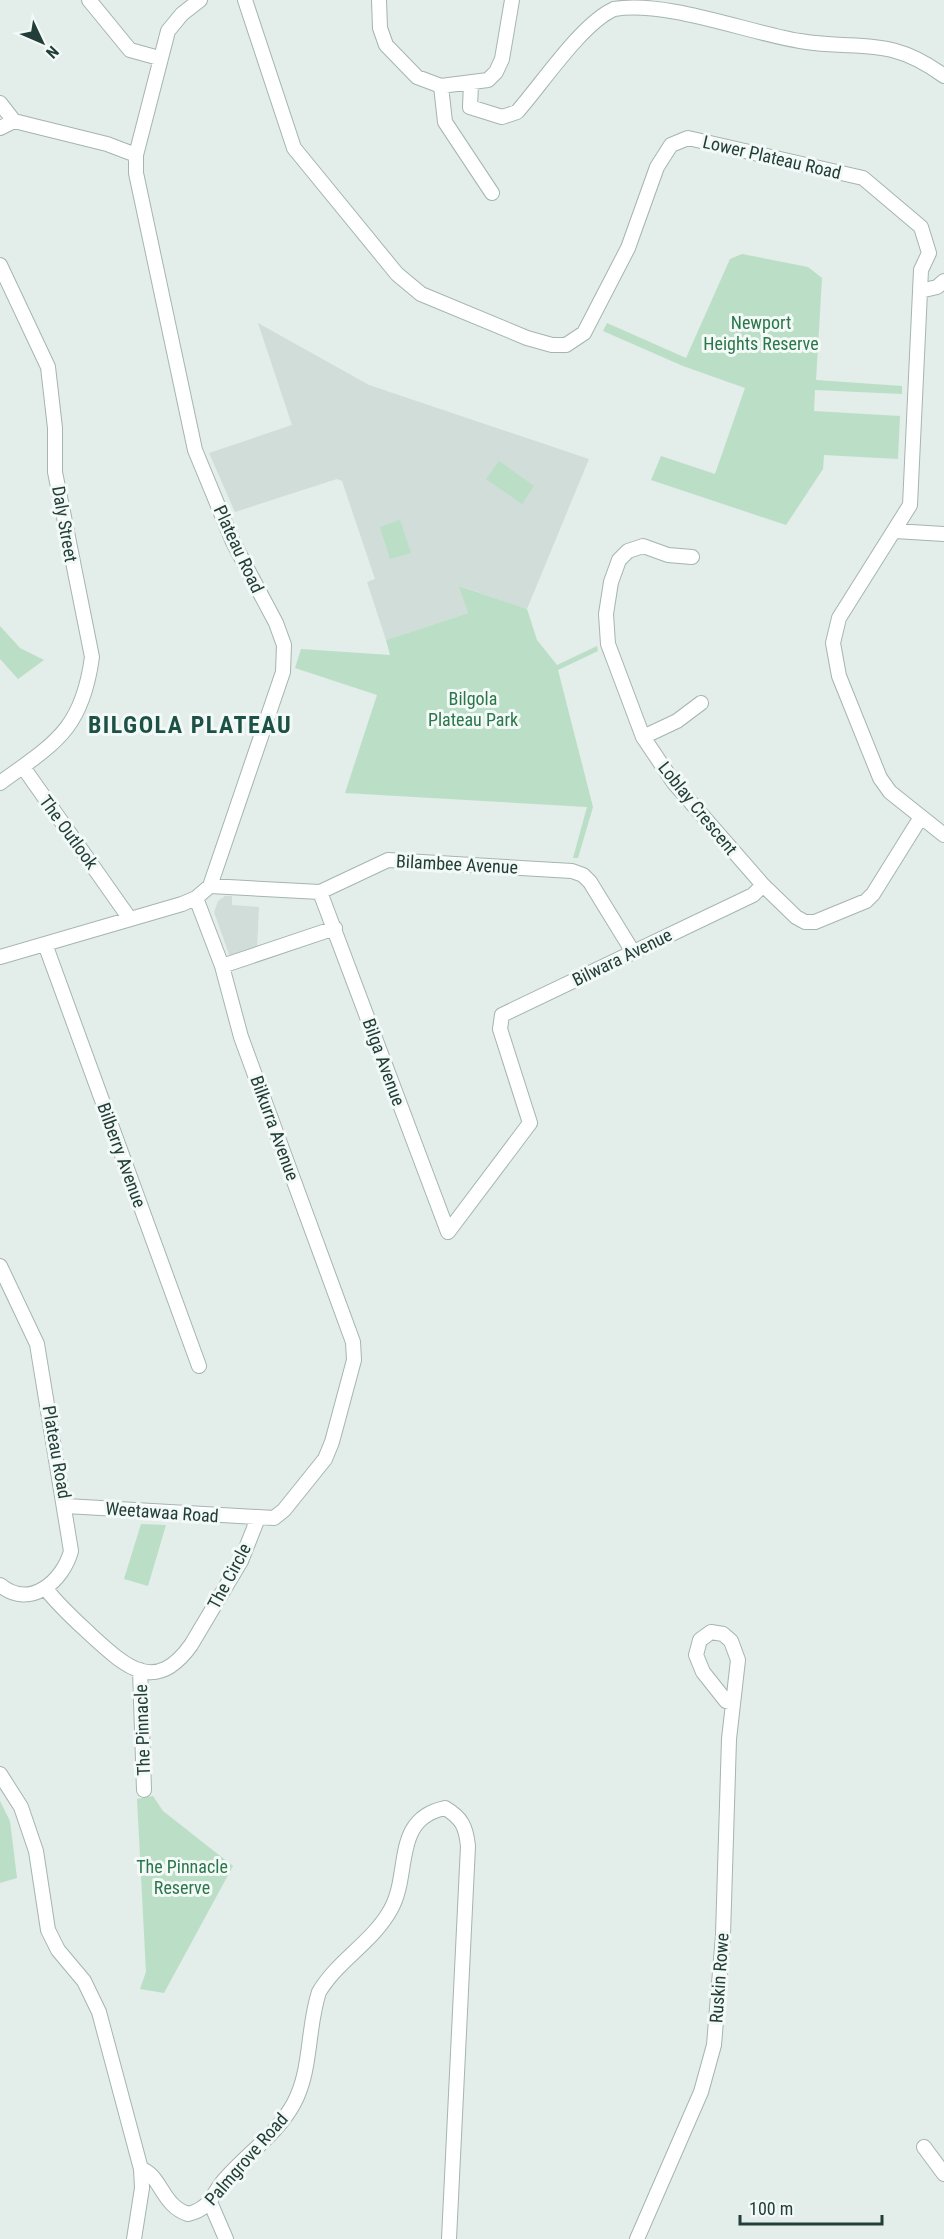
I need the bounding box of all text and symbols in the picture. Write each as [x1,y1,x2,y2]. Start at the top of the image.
north arrow [12,12,72,72]
text: N [42,42,63,62]
street label: Lower Plateau Road [701,131,843,183]
park label: Newport Heights Reserve [703,312,819,354]
street label: Daly Street [48,484,82,564]
street label: Plateau Road [210,502,268,596]
park label: Bilgola Plateau Park [428,688,518,730]
district label: BILGOLA PLATEAU [88,711,292,739]
street label: Loblay Crescent [654,757,742,859]
street label: The Outlook [35,791,103,873]
street label: Bilambee Avenue [396,850,518,878]
street label: Bilwara Avenue [569,924,675,990]
street label: Bilga Avenue [358,1015,410,1109]
street label: Bilkurra Avenue [246,1073,304,1183]
street label: Bilberry Avenue [93,1100,151,1210]
street label: Plateau Road [38,1404,76,1500]
street label: Weetawaa Road [105,1498,219,1526]
street label: The Circle [203,1540,255,1612]
street label: The Pinnacle [130,1684,154,1776]
park label: The Pinnacle Reserve [136,1856,228,1898]
street label: Ruskin Rowe [705,1932,733,2024]
street label: Palmgrove Road [200,2108,292,2210]
scale bar [740,2188,882,2226]
text: 100 m [749,2198,793,2219]

